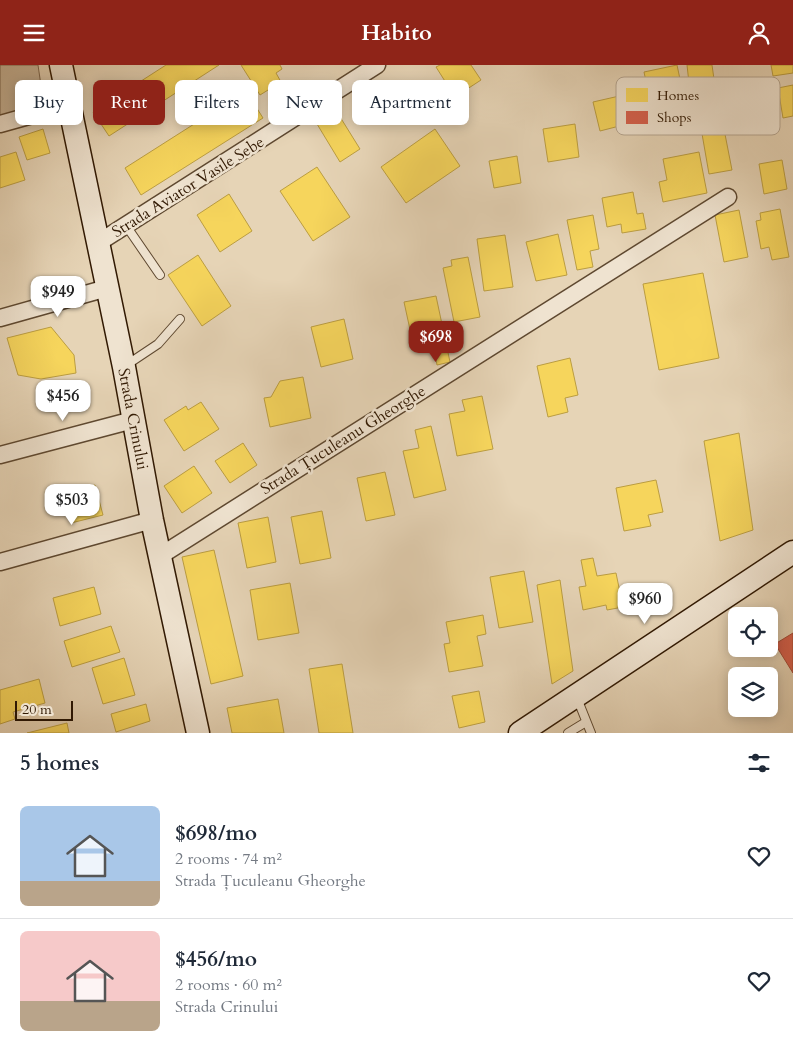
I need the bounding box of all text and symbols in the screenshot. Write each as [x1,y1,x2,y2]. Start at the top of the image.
text: Habito [361,18,432,48]
icon: menu [20,19,48,47]
icon: person [745,19,773,47]
legend [616,77,780,135]
chip: Buy [15,80,83,125]
chip: Rent [93,80,165,125]
chip: Filters [175,80,258,125]
chip: New [268,80,342,125]
chip: Apartment [352,80,469,125]
text: Homes [657,86,699,105]
text: Shops [657,108,692,127]
street label: Strada Aviator Vasile Sebe [108,131,268,243]
pin: $949 [28,275,88,318]
text: $949 [42,281,74,303]
pin: $698 [406,321,466,363]
text: $698 [420,326,452,348]
street label: Strada Crinului [112,366,154,472]
pin: $456 [33,379,93,422]
street label: Strada Țuculeanu Gheorghe [256,380,430,500]
text: $456 [47,385,79,407]
pin: $503 [42,483,102,526]
text: $503 [56,489,88,511]
pin: $960 [615,583,675,625]
text: $960 [629,588,661,610]
map controls [728,607,778,717]
button: locate [728,607,778,657]
button: layers [728,667,778,717]
scale bar [15,698,72,721]
text: 20 m [22,700,52,719]
text: 5 homes [20,749,99,778]
icon: filters [745,749,773,777]
text: $698/mo [175,819,257,848]
icon: home [60,826,120,886]
icon: heart [745,842,773,870]
text: 2 rooms · 74 m² [175,848,282,870]
text: Strada Țuculeanu Gheorghe [175,870,366,892]
text: $456/mo [175,945,257,974]
icon: home [60,951,120,1011]
icon: heart [745,967,773,995]
text: 2 rooms · 60 m² [175,974,282,996]
text: Strada Crinului [175,996,278,1018]

